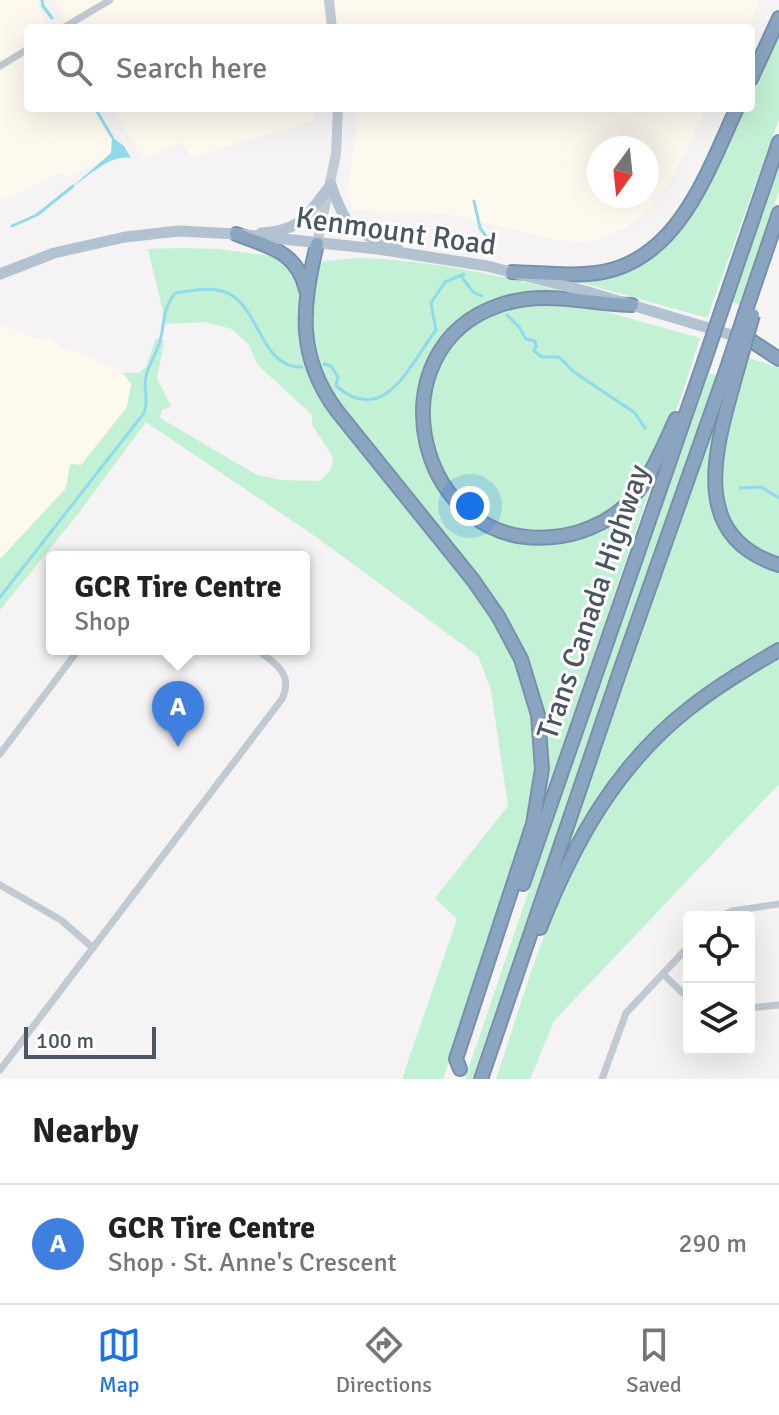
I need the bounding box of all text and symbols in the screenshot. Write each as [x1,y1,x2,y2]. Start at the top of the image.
search box [24,24,755,112]
icon: search [52,46,96,90]
text: Search here [116,50,267,87]
north arrow [587,136,659,208]
street label: Kenmount Road [293,199,499,264]
street label: Trans Canada Highway [529,460,658,744]
your location [450,486,490,526]
popup [46,551,310,655]
text: GCR Tire Centre [74,569,282,606]
text: Shop [74,606,130,638]
pin: A [152,681,204,747]
map controls [683,911,755,1055]
button: locate [683,911,755,983]
button: layers [683,983,755,1055]
scale bar [24,1023,156,1059]
text: 100 m [36,1027,94,1054]
text: Nearby [32,1110,139,1152]
text: GCR Tire Centre [108,1210,315,1247]
text: A [50,1228,66,1260]
text: 290 m [678,1228,747,1260]
text: Shop · St. Anne's Crescent [108,1247,397,1279]
tab: Map [97,1323,141,1398]
tab: Directions [336,1323,432,1398]
tab: Saved [626,1323,682,1398]

